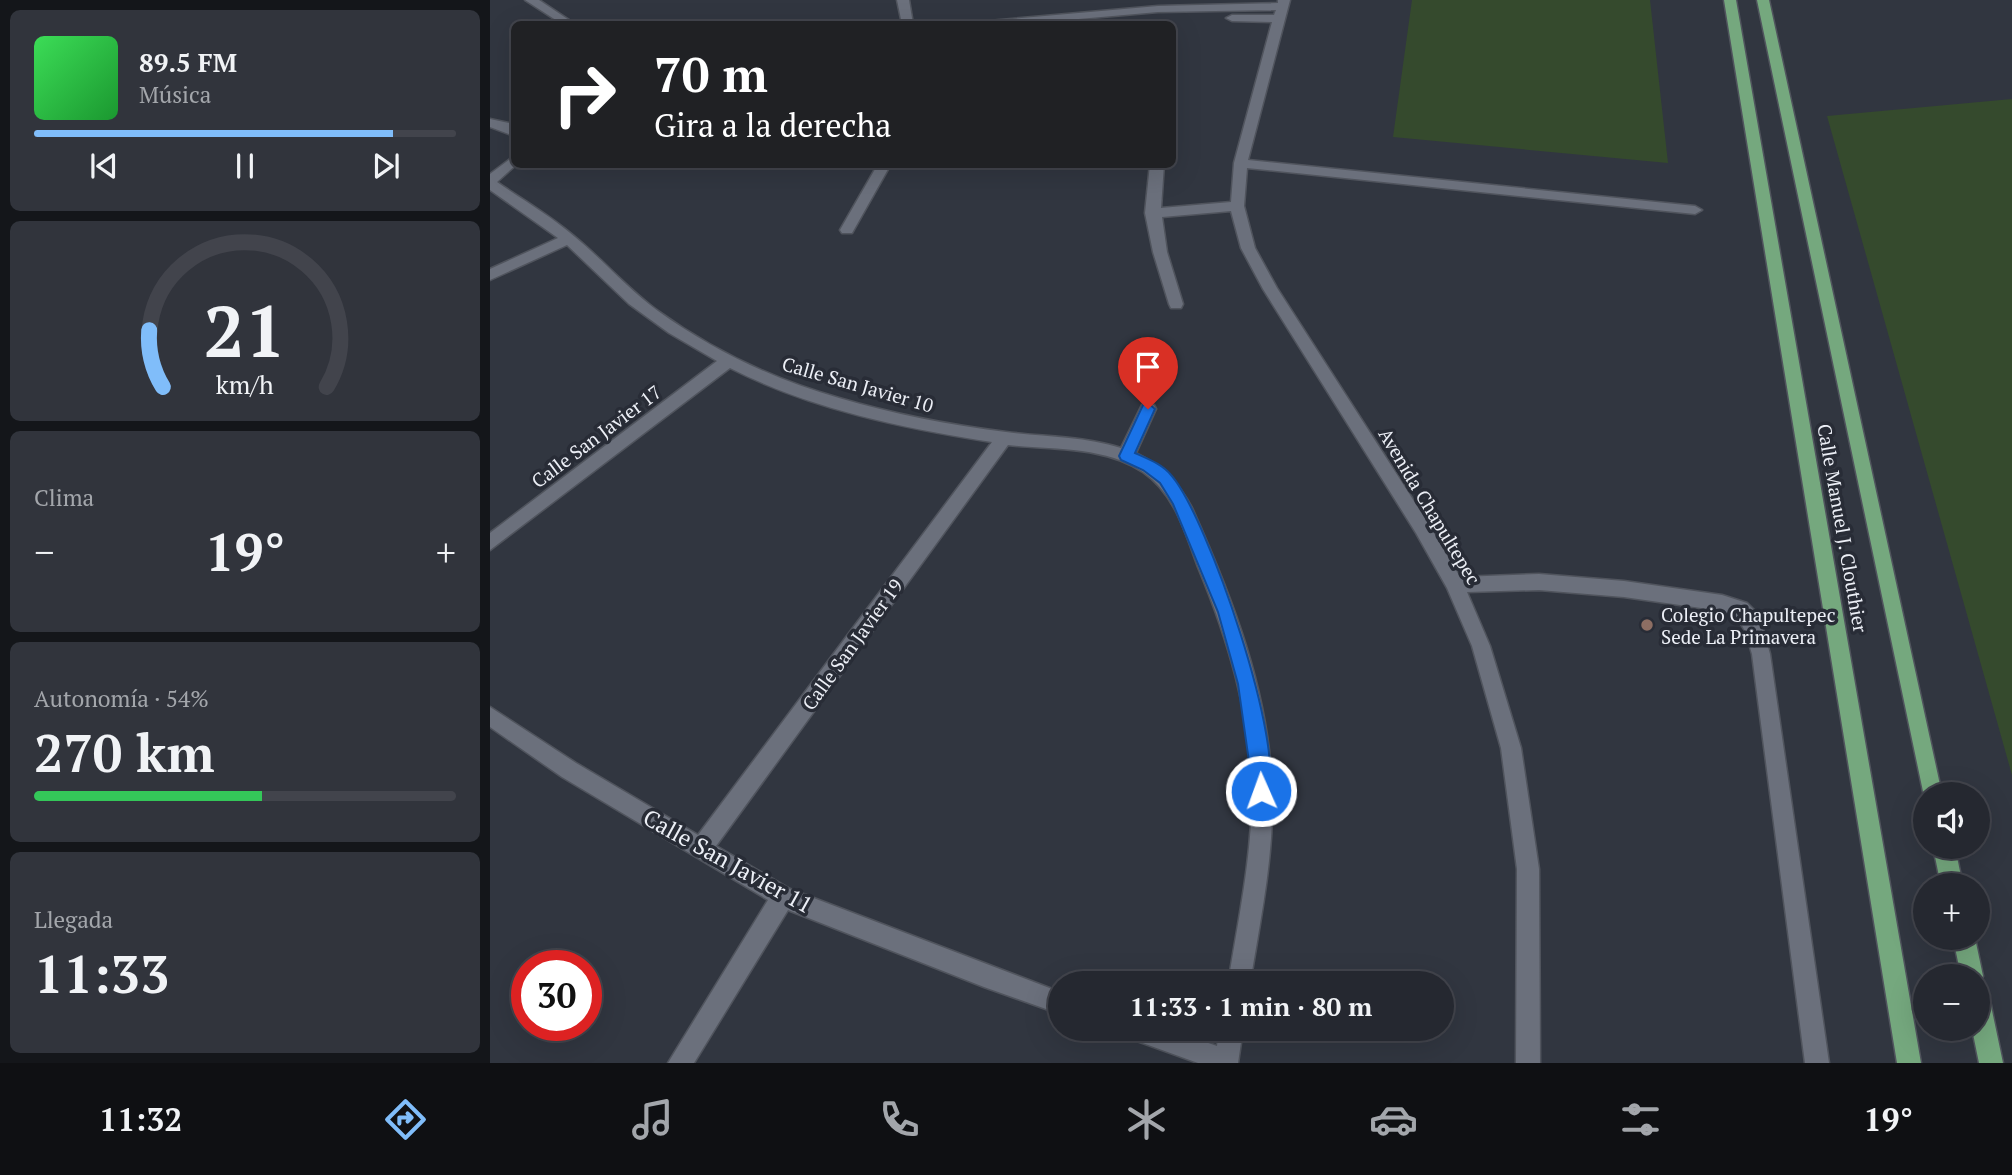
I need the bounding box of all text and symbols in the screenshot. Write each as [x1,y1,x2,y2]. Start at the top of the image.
text: 70 m [654,41,768,106]
text: 89.5 FM [139,45,237,79]
icon: right [539,49,630,140]
text: Música [139,79,211,110]
text: Gira a la derecha [654,104,891,146]
icon: previous [85,147,123,185]
icon: pause [226,147,264,185]
icon: next [367,147,405,185]
text: 21 [204,281,286,378]
pin [1118,337,1178,409]
icon: arrive [1129,348,1167,386]
street label: Calle San Javier 10 [779,350,937,418]
text: km/h [216,368,274,401]
street label: Calle San Javier 17 [526,379,666,493]
street label: Calle Manuel J. Clouthier [1812,422,1874,635]
street label: Avenida Chapultepec [1373,423,1487,589]
text: Clima [34,482,94,513]
text: 19° [205,517,285,586]
text: − [34,527,54,577]
text: + [436,527,456,577]
street label: Calle San Javier 19 [796,573,908,715]
place label: Colegio Chapultepec Sede La Primavera [1661,602,1836,649]
marker: Colegio Chapultepec Sede La Primavera [1639,617,1655,633]
text: Autonomía · 54% [34,683,209,714]
text: 270 km [34,718,215,787]
position arrow [1224,754,1298,828]
map controls [1913,782,1990,1041]
button: sound [1913,782,1990,859]
street label: Calle San Javier 11 [638,802,818,920]
button: + [1913,873,1990,950]
text: Llegada [34,904,113,935]
text: 11:33 [34,939,169,1008]
speed limit sign: 30 [511,950,602,1041]
button: − [1913,964,1990,1041]
text: 11:33 · 1 min · 80 m [1130,989,1372,1023]
icon: directions [381,1095,430,1144]
icon: music [628,1095,677,1144]
icon: phone [875,1095,924,1144]
icon: climate [1122,1095,1171,1144]
icon: car [1369,1095,1418,1144]
icon: filters [1616,1095,1665,1144]
text: 11:32 [99,1098,182,1140]
text: 19° [1863,1098,1913,1140]

